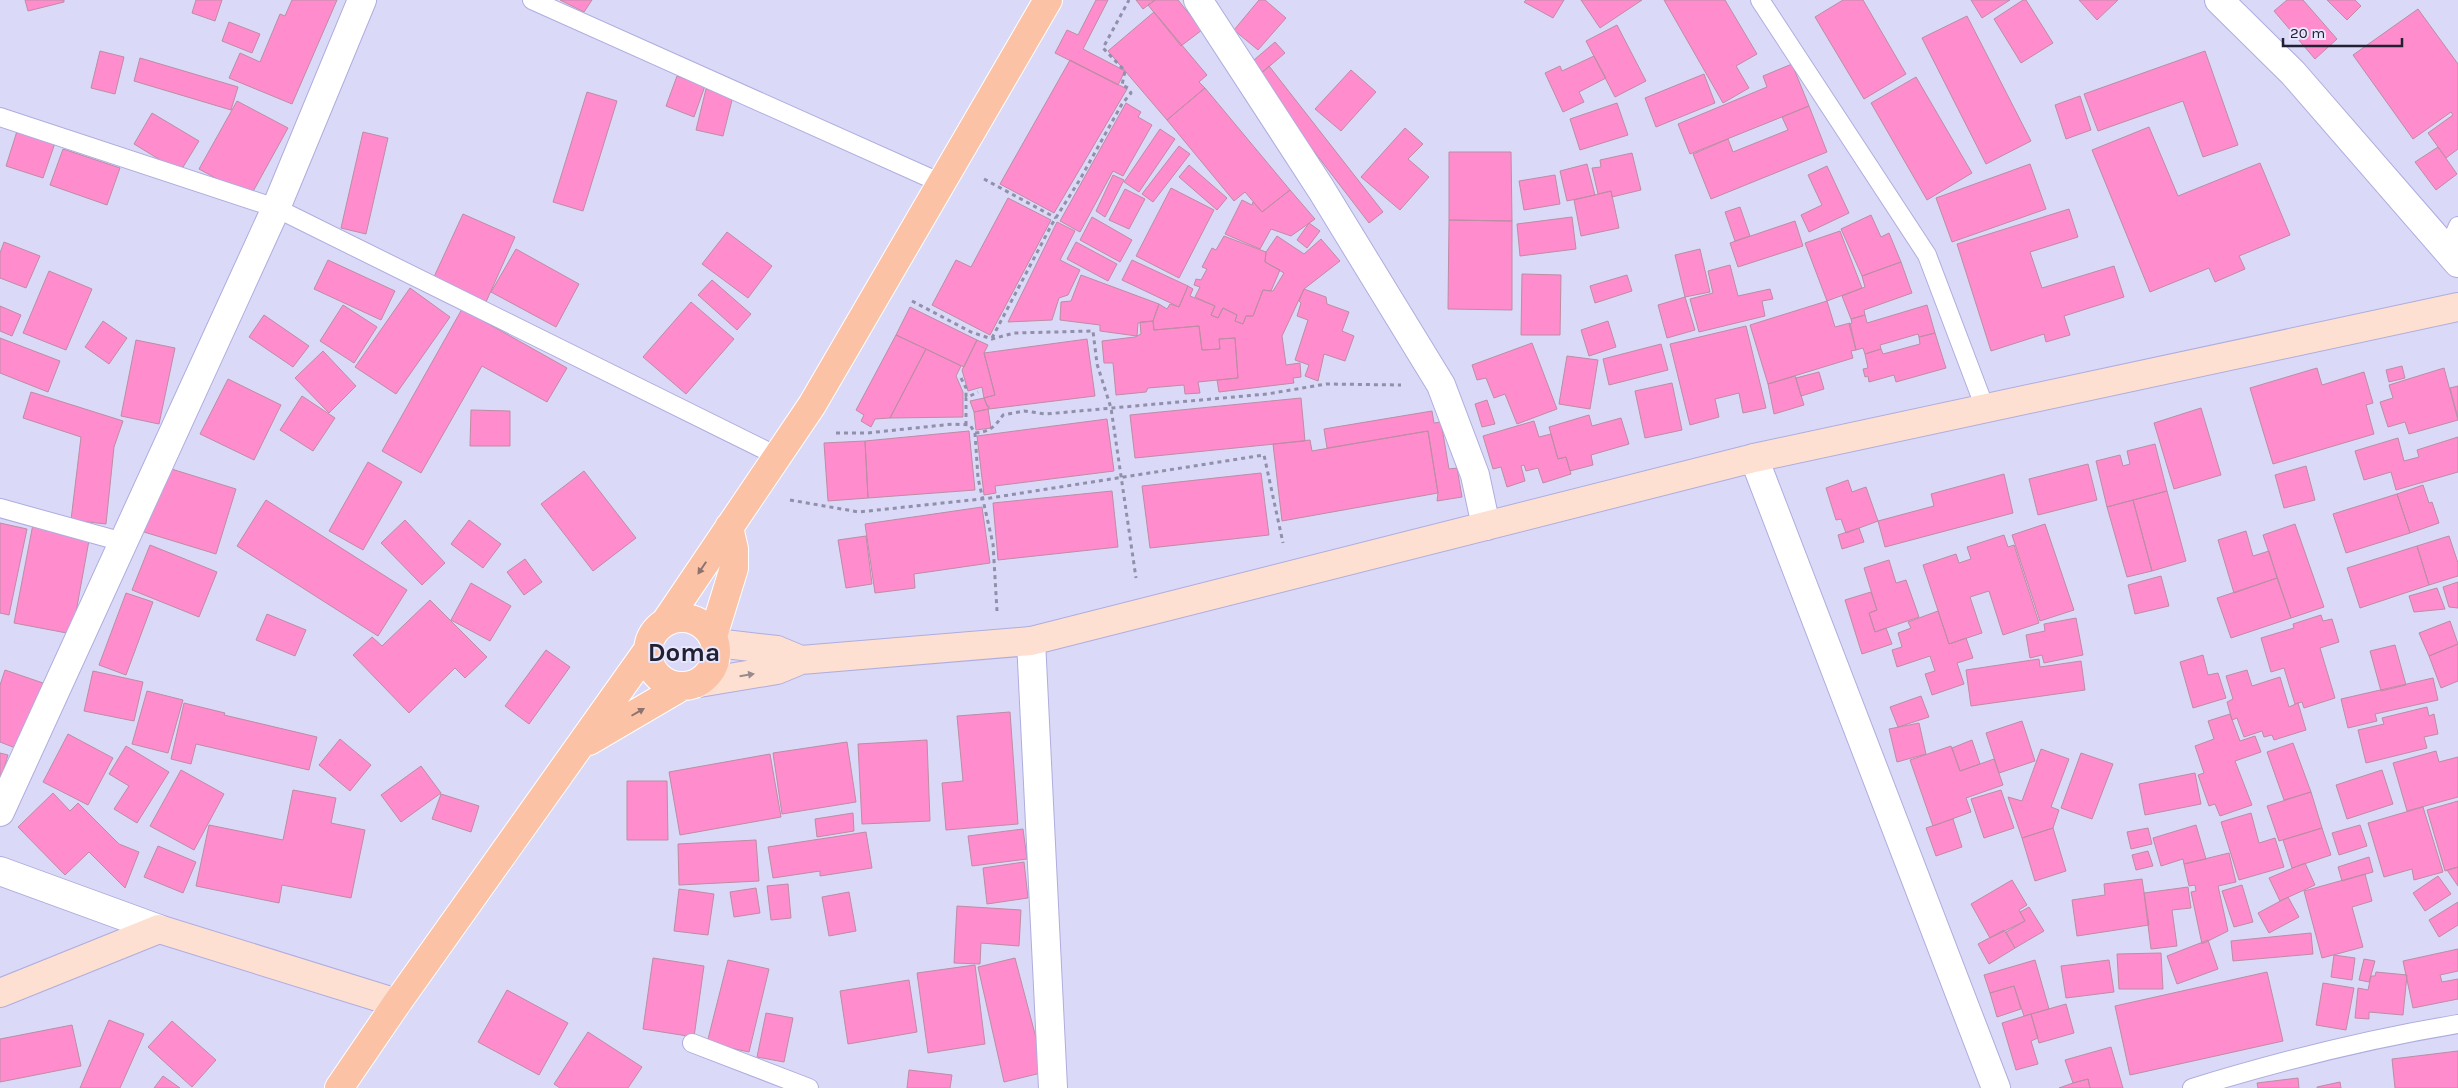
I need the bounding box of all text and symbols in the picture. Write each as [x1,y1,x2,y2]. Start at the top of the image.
scale bar [2283,15,2402,47]
text: 20 m [2290,24,2325,42]
one-way arrow [697,561,706,574]
district label: Doma [648,637,720,668]
one-way arrow [739,671,755,679]
one-way arrow [631,708,645,717]

